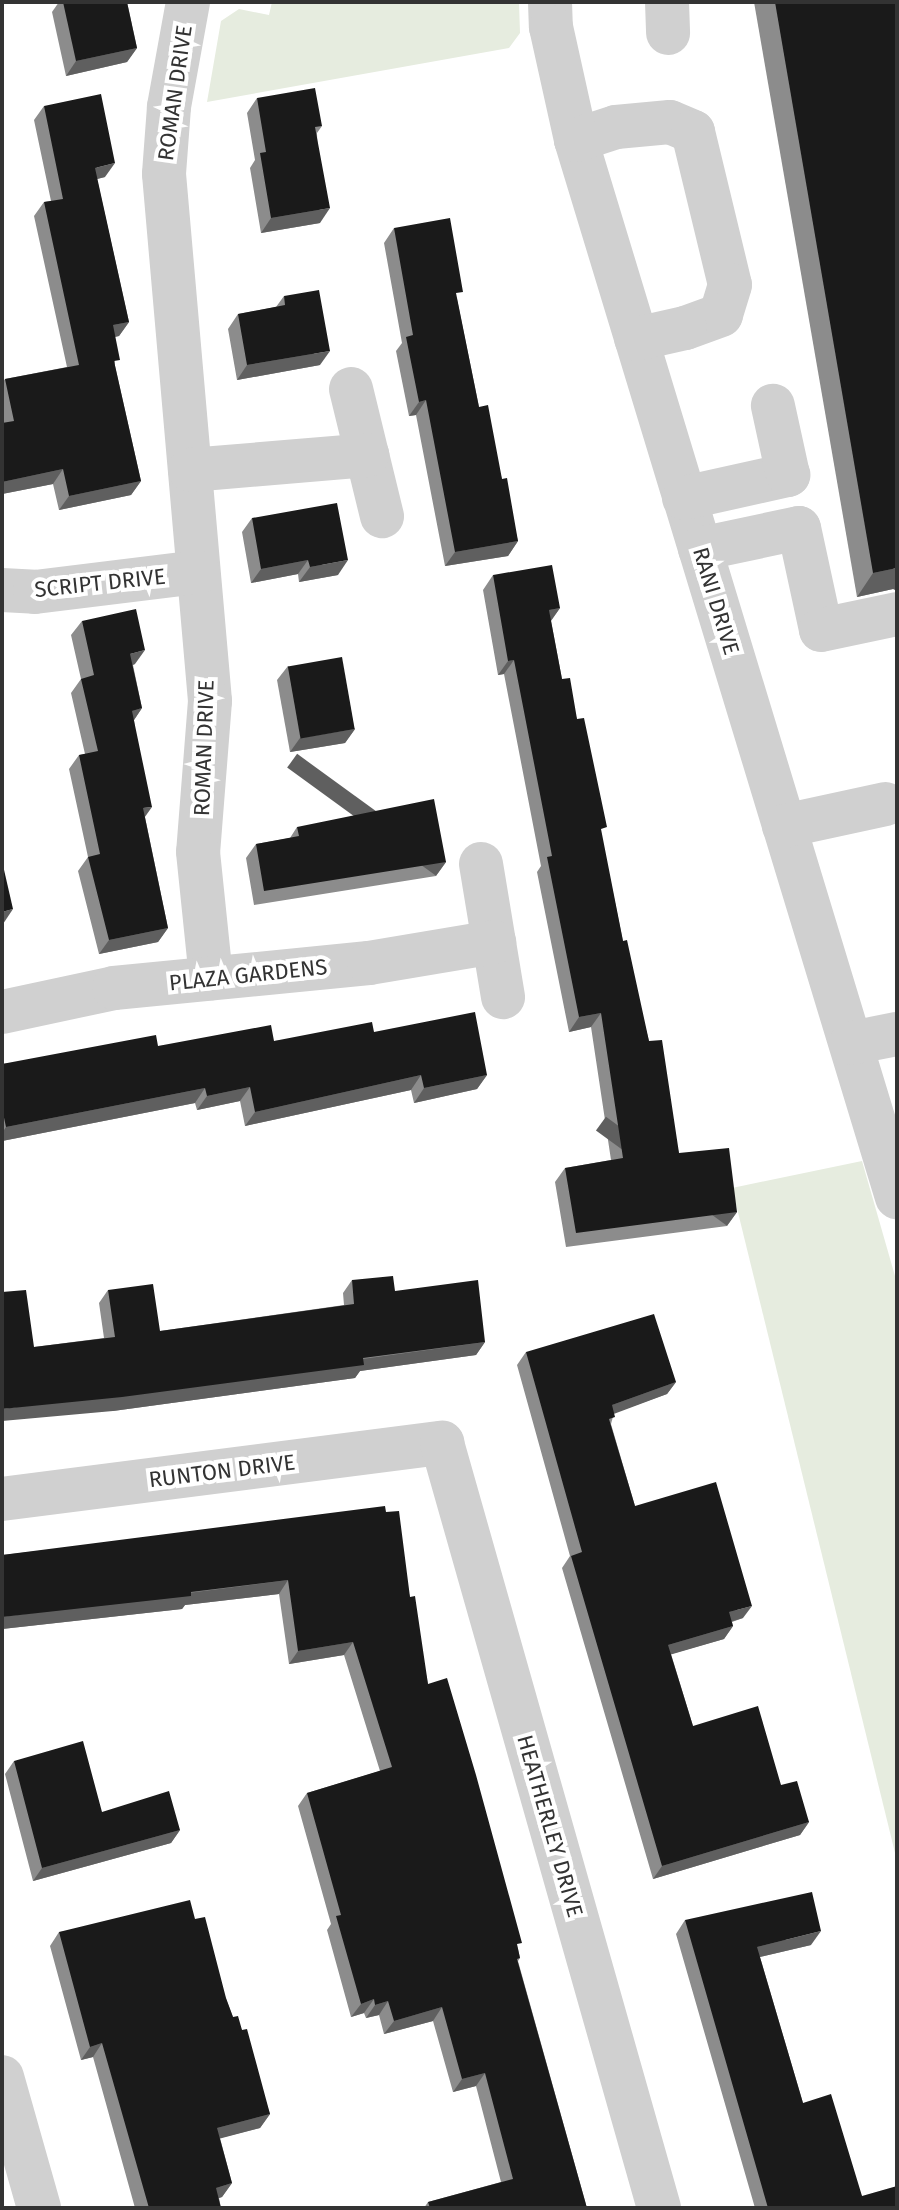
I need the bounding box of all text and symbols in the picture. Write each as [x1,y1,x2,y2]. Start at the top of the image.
street label: ROMAN DRIVE [152,23,198,163]
street label: RANI DRIVE [687,544,745,658]
street label: SCRIPT DRIVE [33,563,167,603]
street label: ROMAN DRIVE [188,679,220,817]
street label: PLAZA GARDENS [168,954,328,996]
street label: RUNTON DRIVE [147,1449,297,1493]
street label: HEATHERLEY DRIVE [511,1732,589,1920]

